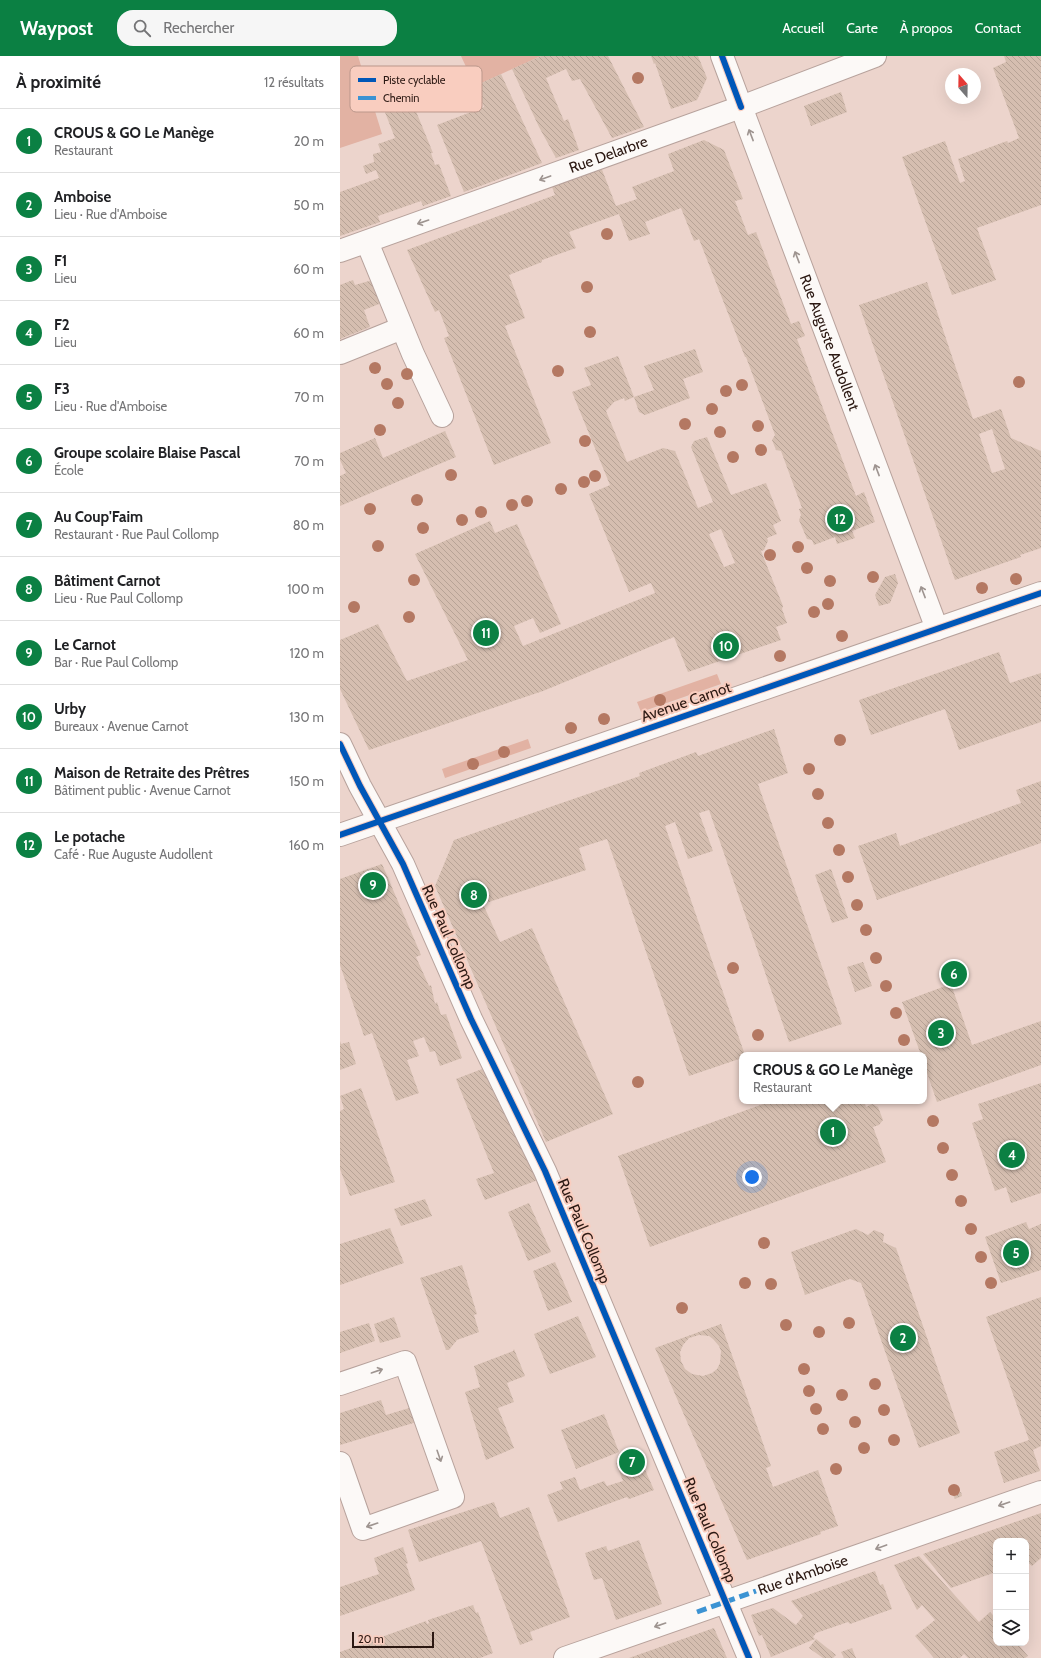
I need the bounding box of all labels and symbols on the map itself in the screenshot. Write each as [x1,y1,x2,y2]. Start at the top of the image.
legend [350,66,482,112]
north arrow [945,68,981,104]
text: Piste cyclable [383,73,446,87]
text: Chemin [383,91,420,105]
one-way arrow [747,130,755,142]
street label: Rue Delarbre [566,132,650,177]
one-way arrow [540,175,552,183]
one-way arrow [417,219,430,226]
one-way arrow [793,251,801,263]
street label: Rue Auguste Audollent [796,272,863,413]
one-way arrow [873,465,881,477]
pin: 12 [827,504,853,534]
one-way arrow [919,586,927,598]
pin: 11 [473,618,499,648]
pin: 10 [713,631,739,661]
street label: Avenue Carnot [639,678,733,726]
pin: 9 [360,870,386,900]
pin: 8 [461,880,487,910]
street label: Rue Paul Collomp [418,882,480,992]
pin: 6 [941,959,967,989]
pin: 3 [928,1018,954,1048]
pin: 1 [820,1117,846,1147]
pin: 4 [999,1140,1025,1170]
your location [742,1167,762,1187]
street label: Rue Paul Collomp [554,1176,614,1286]
pin: 5 [1003,1238,1029,1268]
pin: 2 [890,1323,916,1353]
one-way arrow [370,1367,382,1375]
pin: 7 [619,1447,645,1477]
one-way arrow [435,1449,443,1461]
street label: Rue Paul Collomp [680,1475,740,1585]
one-way arrow [998,1500,1010,1508]
one-way arrow [367,1522,379,1530]
one-way arrow [875,1544,888,1551]
street label: Rue d'Amboise [756,1551,851,1599]
one-way arrow [654,1622,667,1629]
scale bar [352,1630,434,1649]

